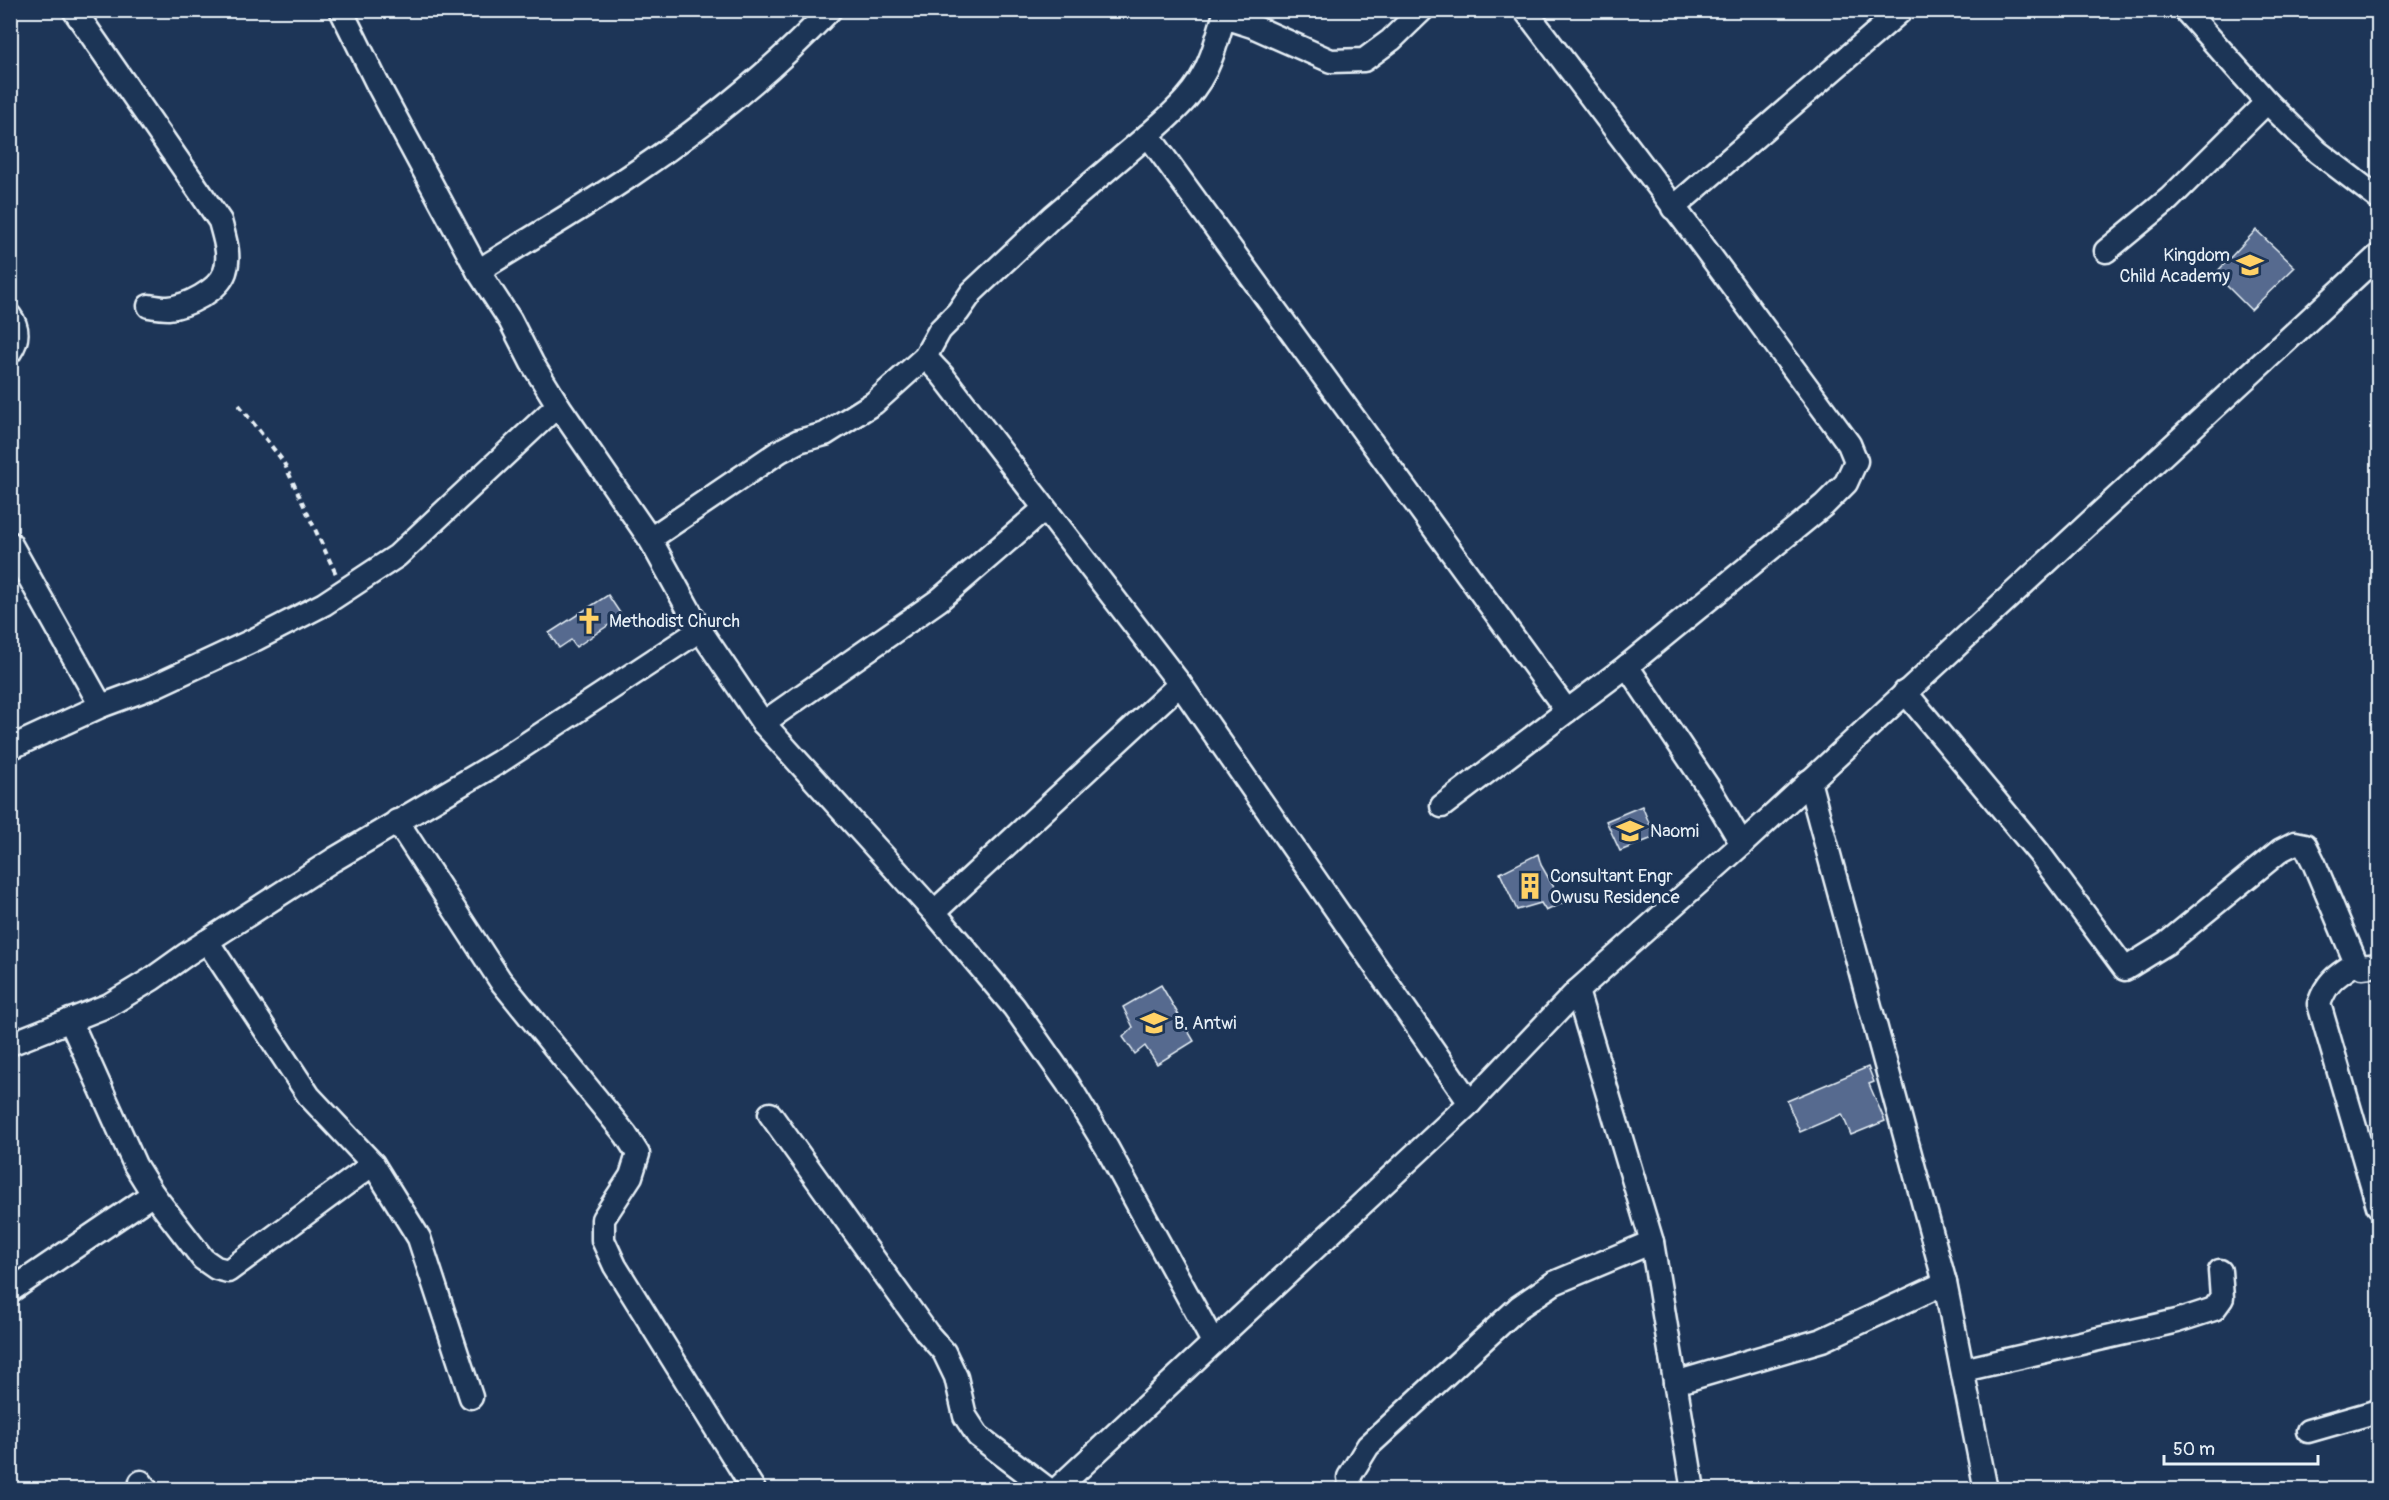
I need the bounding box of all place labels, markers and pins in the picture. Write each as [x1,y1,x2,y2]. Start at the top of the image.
place label: Kingdom Child Academy [2119,244,2230,288]
school or university icon: Kingdom Child Academy [2235,250,2265,280]
church icon: Methodist Church [574,606,604,636]
place label: Methodist Church [609,610,740,633]
school or university icon: Naomi [1615,816,1645,846]
place label: Naomi [1650,820,1699,843]
place label: Consultant Engr Owusu Residence [1550,865,1680,909]
building icon: Consultant Engr Owusu Residence [1515,871,1545,901]
school or university icon: B. Antwi [1139,1008,1169,1038]
place label: B. Antwi [1174,1012,1236,1035]

